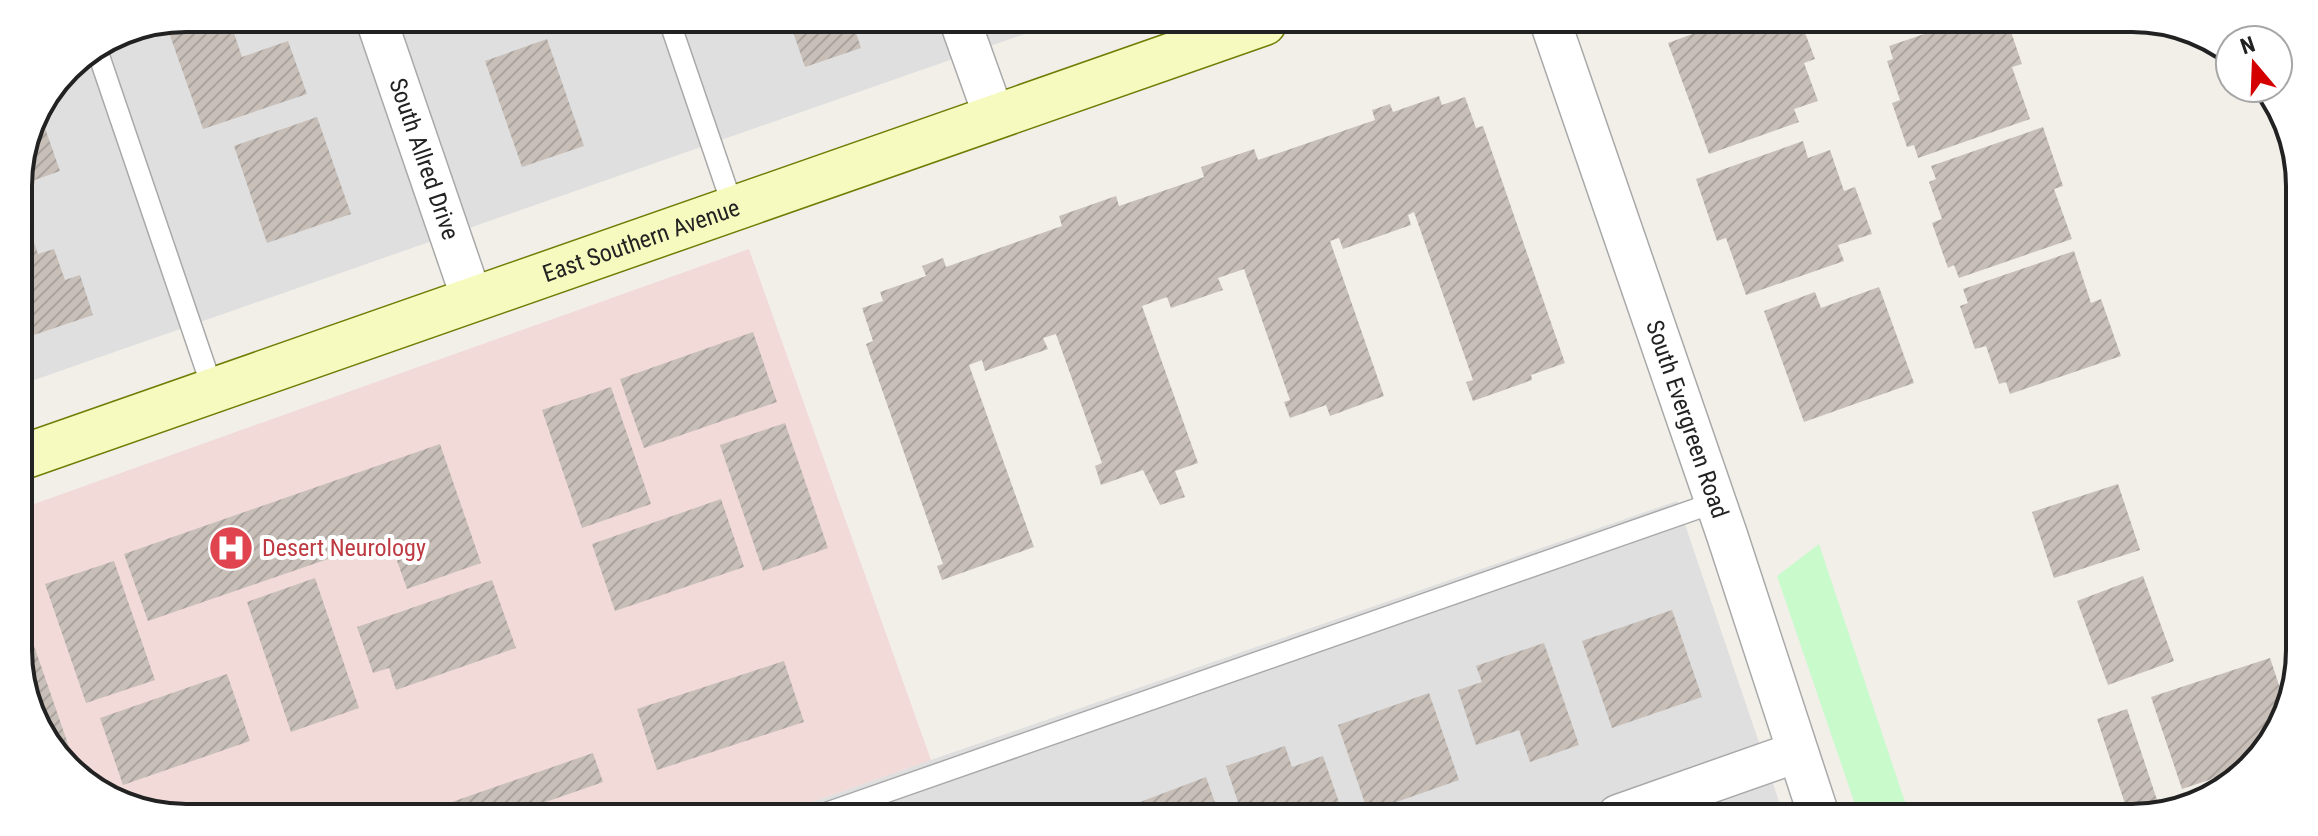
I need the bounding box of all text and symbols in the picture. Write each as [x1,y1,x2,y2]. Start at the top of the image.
north arrow [2214,24,2294,104]
text: N [2237,32,2258,60]
street label: South Allred Drive [383,75,465,243]
street label: East Southern Avenue [539,193,743,288]
street label: South Evergreen Road [1640,317,1734,522]
hospital icon: Desert Neurology [207,524,255,572]
place label: Desert Neurology [262,534,426,562]

